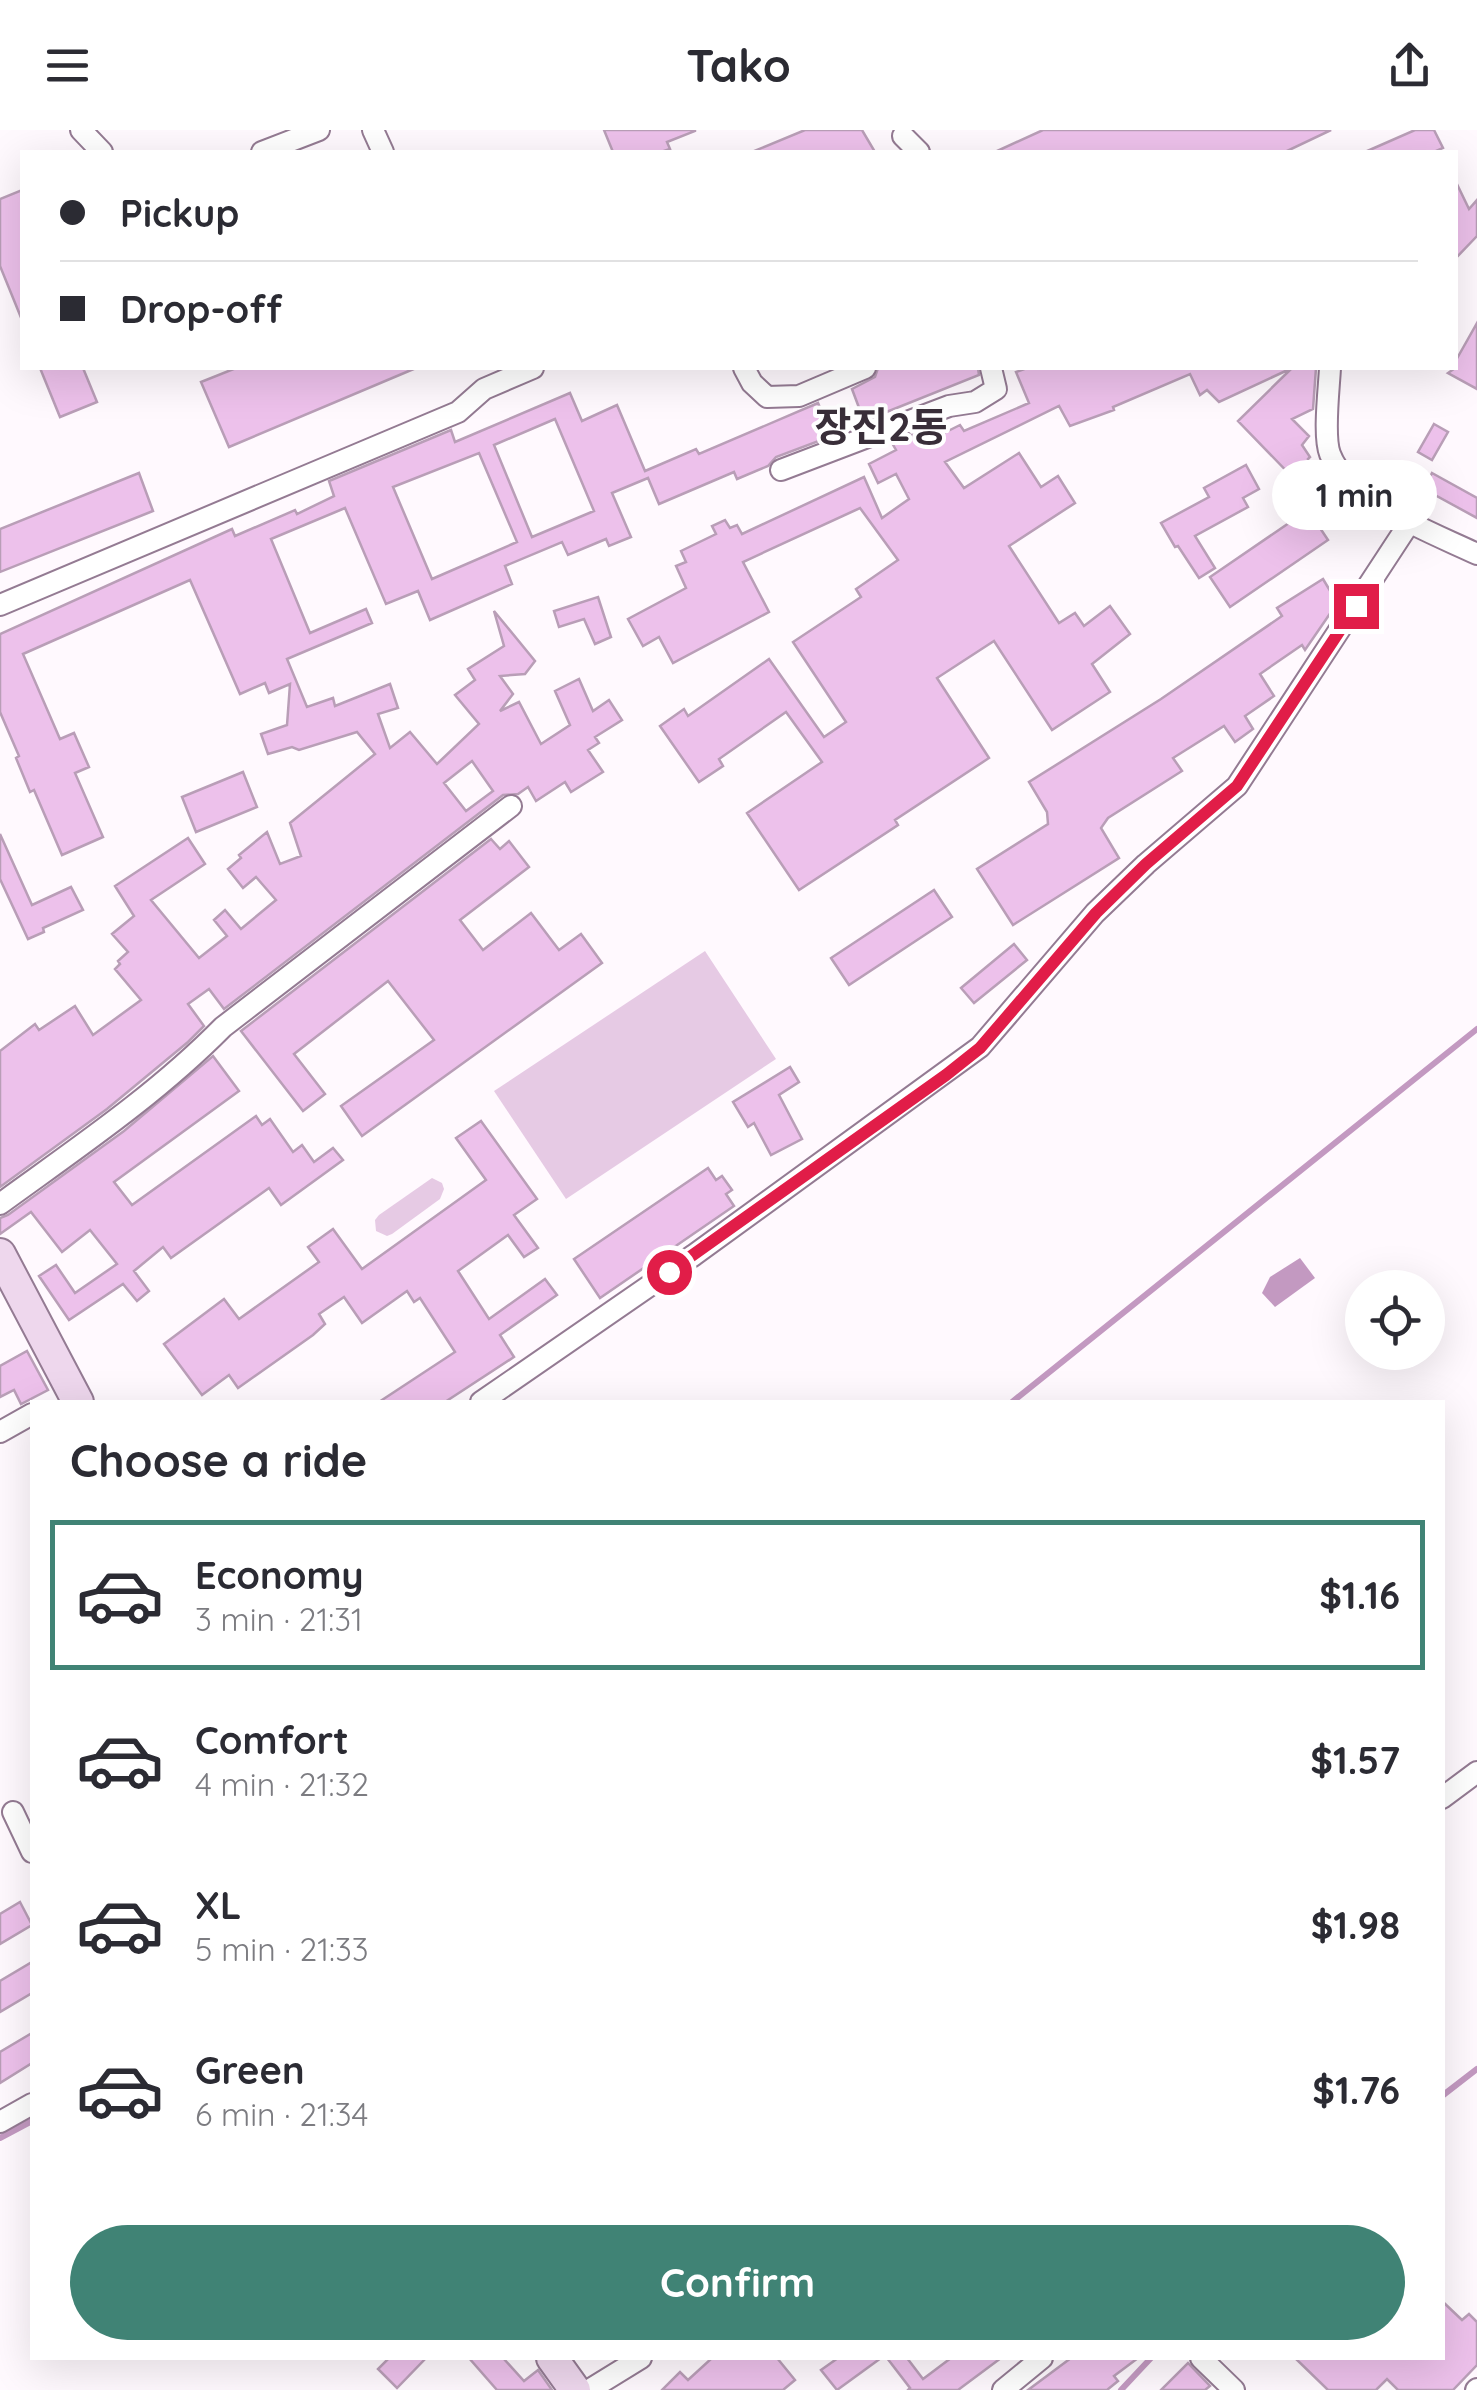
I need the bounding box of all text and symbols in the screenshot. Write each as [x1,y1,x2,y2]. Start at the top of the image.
text: Tako [686,37,791,93]
icon: menu [40,38,95,93]
icon: share [1382,38,1437,93]
text: Pickup [120,189,239,237]
text: Drop-off [120,285,282,333]
district label: 장진2동 [814,401,948,451]
callout: 1 min [1274,461,1438,531]
text: 1 min [1316,475,1393,515]
route end [1334,584,1379,629]
route start [647,1250,692,1295]
map controls [1345,1270,1445,1370]
button: locate [1345,1270,1445,1370]
text: Choose a ride [70,1432,367,1488]
icon: car [75,1550,165,1640]
text: Economy [195,1551,364,1599]
text: $1.16 [1319,1571,1400,1619]
text: 3 min · 21:31 [195,1599,363,1639]
icon: car [75,1715,165,1805]
text: Comfort [195,1716,349,1764]
text: $1.57 [1310,1736,1400,1784]
text: 4 min · 21:32 [195,1764,369,1804]
icon: car [75,1880,165,1970]
text: XL [195,1881,241,1929]
text: $1.98 [1311,1901,1400,1949]
text: 5 min · 21:33 [195,1929,369,1969]
icon: car [75,2045,165,2135]
text: Green [195,2046,305,2094]
text: $1.76 [1312,2066,1400,2114]
text: 6 min · 21:34 [195,2094,368,2134]
button: Confirm [70,2225,1405,2340]

